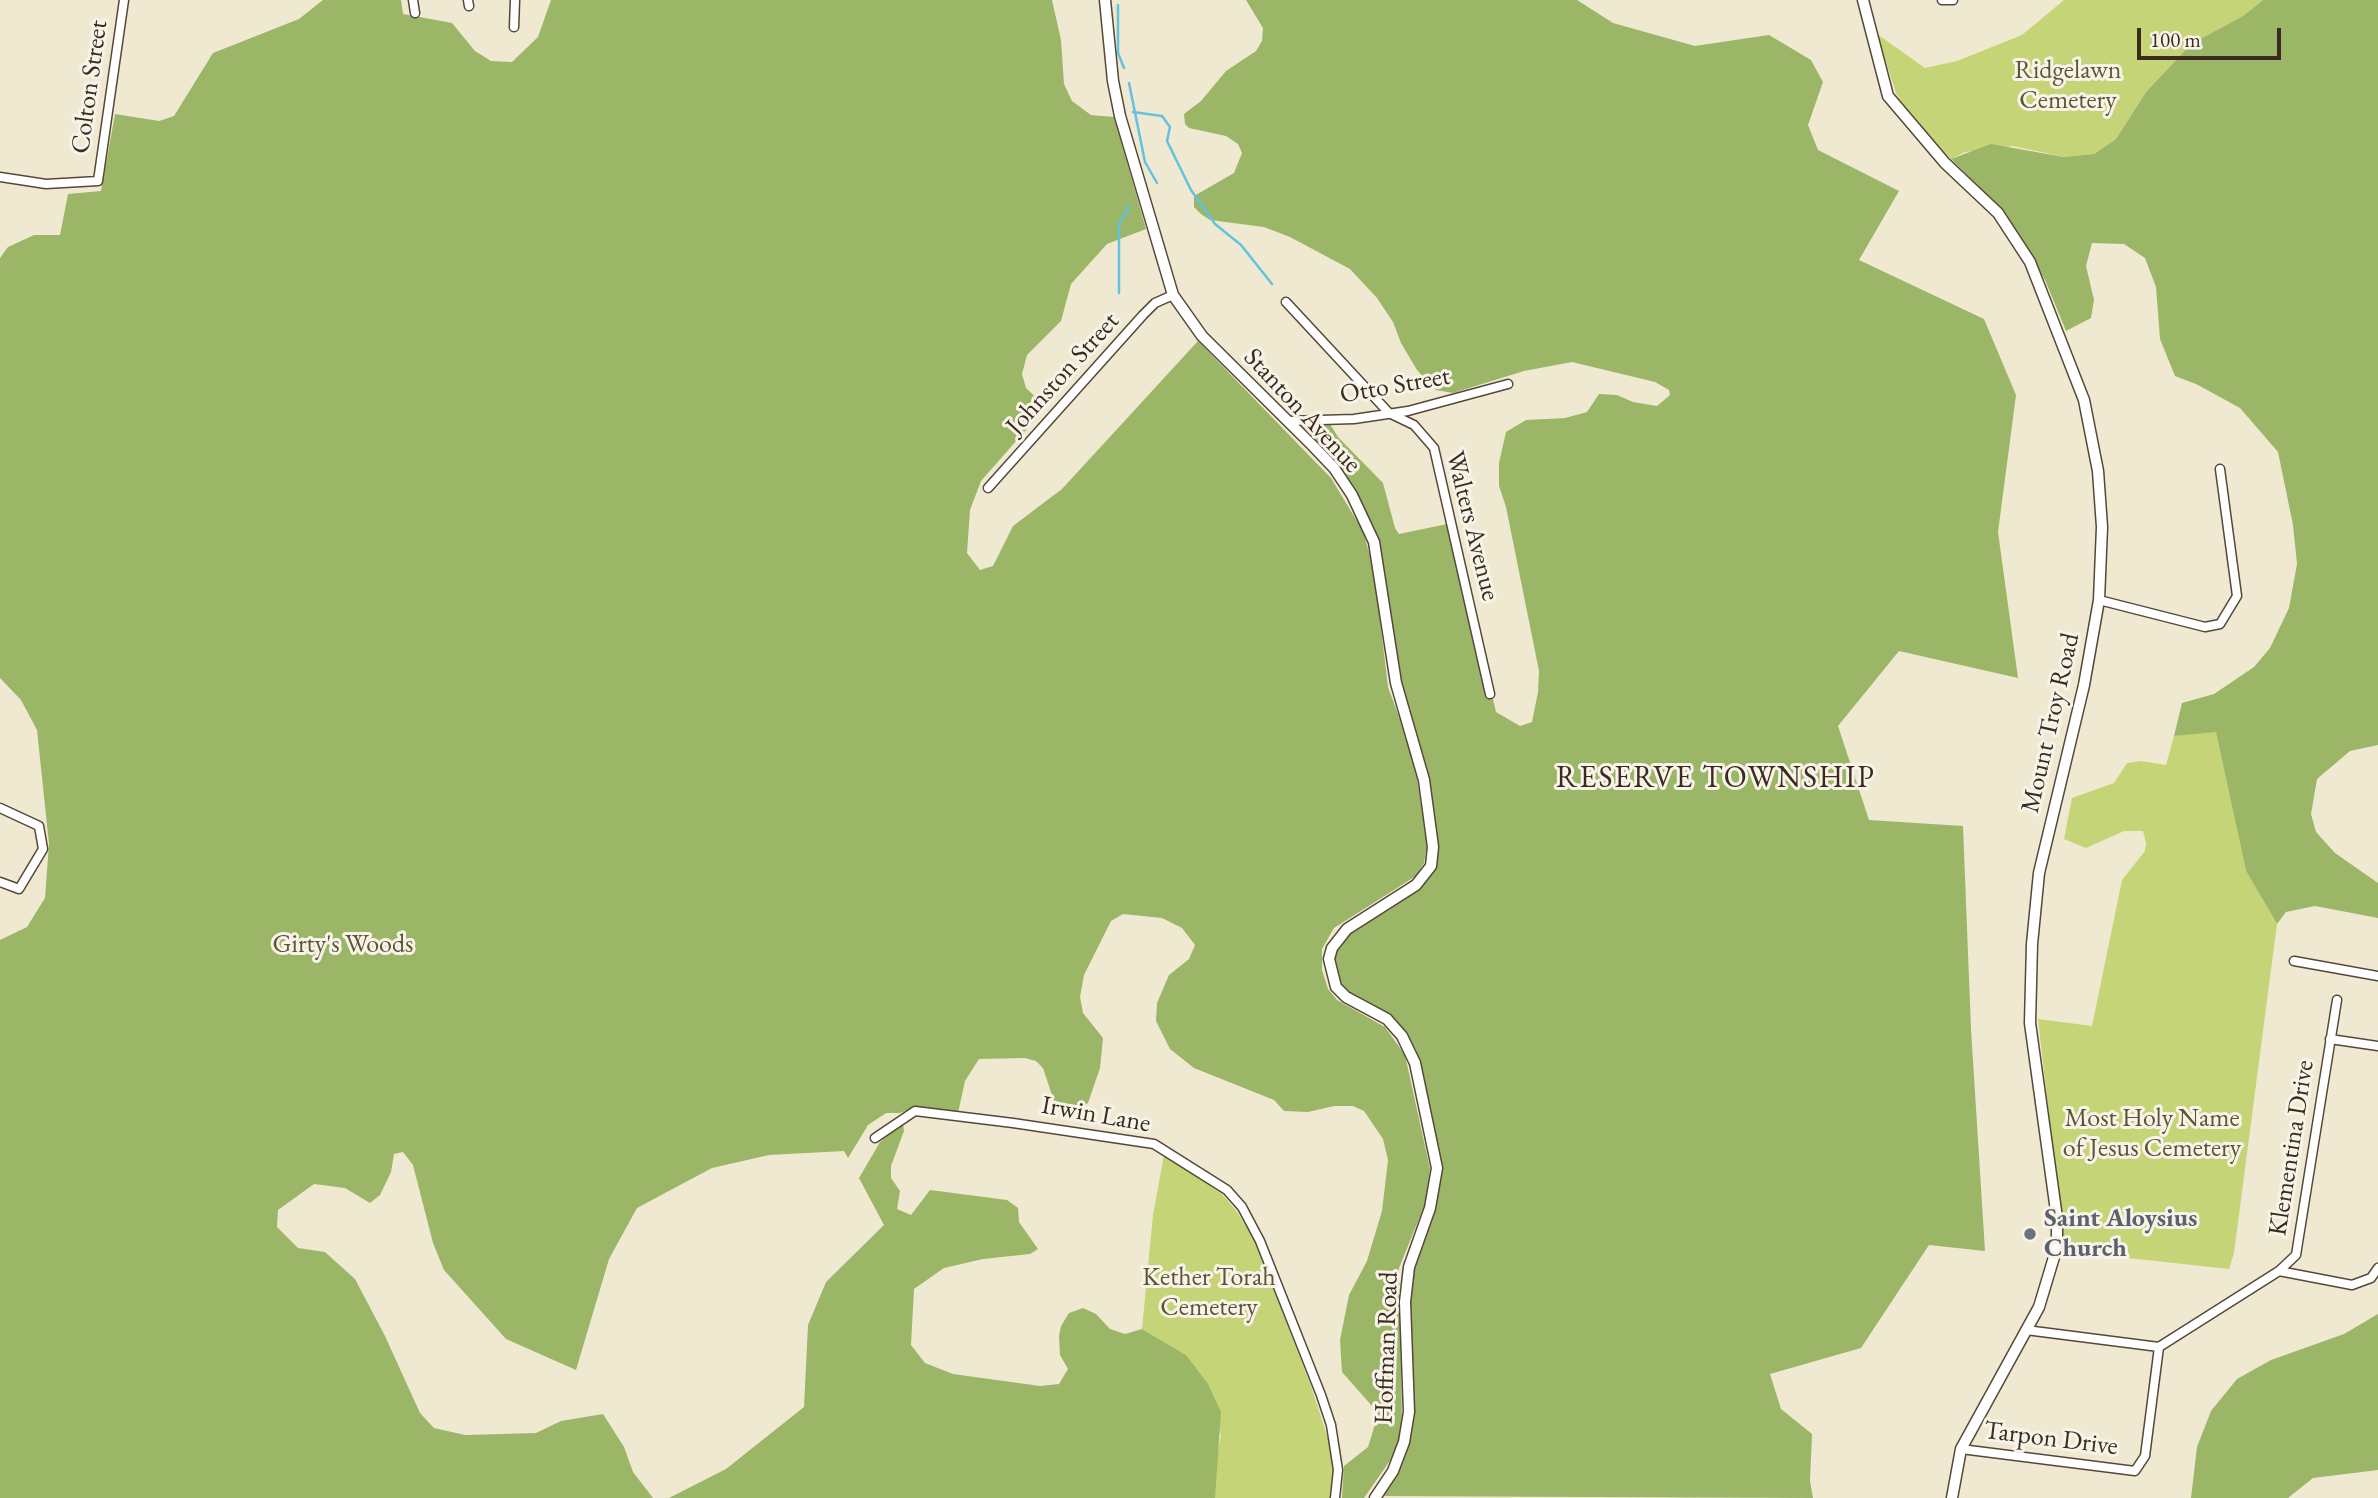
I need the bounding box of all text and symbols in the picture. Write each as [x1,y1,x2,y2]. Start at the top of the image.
scale bar [2140,14,2284,58]
street label: Colton Street [65,18,115,156]
text: 100 m [2150,26,2201,53]
park label: Ridgelawn Cemetery [2014,55,2122,116]
street label: Johnston Street [1000,306,1126,442]
street label: Stanton Avenue [1236,342,1368,480]
street label: Otto Street [1337,361,1453,411]
street label: Walters Avenue [1438,448,1506,604]
street label: Mount Troy Road [2015,630,2087,816]
district label: RESERVE TOWNSHIP [1558,761,1874,797]
park label: Girty's Woods [273,929,413,961]
street label: Klementina Drive [2263,1058,2321,1238]
street label: Irwin Lane [1039,1090,1153,1140]
park label: Most Holy Name of Jesus Cemetery [2063,1103,2241,1164]
place label: Saint Aloysius Church [2044,1203,2197,1264]
marker: Saint Aloysius Church [2022,1226,2038,1242]
park label: Kether Torah Cemetery [1142,1262,1276,1324]
street label: Hoffman Road [1369,1271,1405,1425]
street label: Tarpon Drive [1982,1415,2120,1463]

